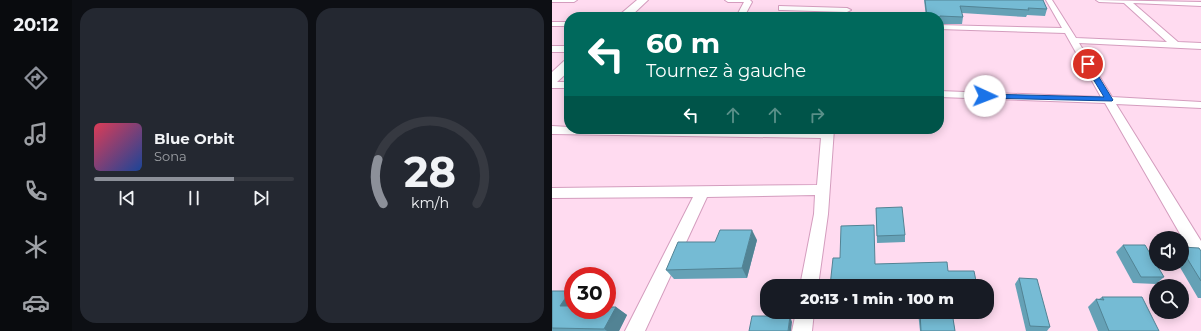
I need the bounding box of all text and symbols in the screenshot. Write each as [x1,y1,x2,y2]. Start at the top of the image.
text: 20:12 [13,14,59,36]
text: 60 m [646,26,720,60]
icon: left [580,28,632,80]
pin [1071,47,1105,81]
icon: arrive [1077,53,1099,75]
text: Tournez à gauche [646,60,806,82]
icon: directions [22,64,50,92]
position arrow [964,75,1006,117]
icon: left [680,104,702,126]
icon: ahead [722,104,744,126]
icon: ahead [764,104,786,126]
icon: right [806,104,828,126]
icon: music [22,120,50,148]
text: Blue Orbit [154,129,234,148]
text: 28 [404,146,456,196]
text: Sona [154,148,187,164]
icon: phone [22,177,50,205]
icon: previous [116,187,138,209]
icon: pause [183,187,205,209]
icon: next [250,187,272,209]
text: km/h [411,193,449,211]
map controls [1149,231,1189,319]
button: sound [1149,231,1189,271]
icon: climate [22,233,50,261]
speed limit sign: 30 [564,267,616,319]
button: search [1149,279,1189,319]
icon: car [22,289,50,317]
text: 20:13 · 1 min · 100 m [800,289,954,308]

